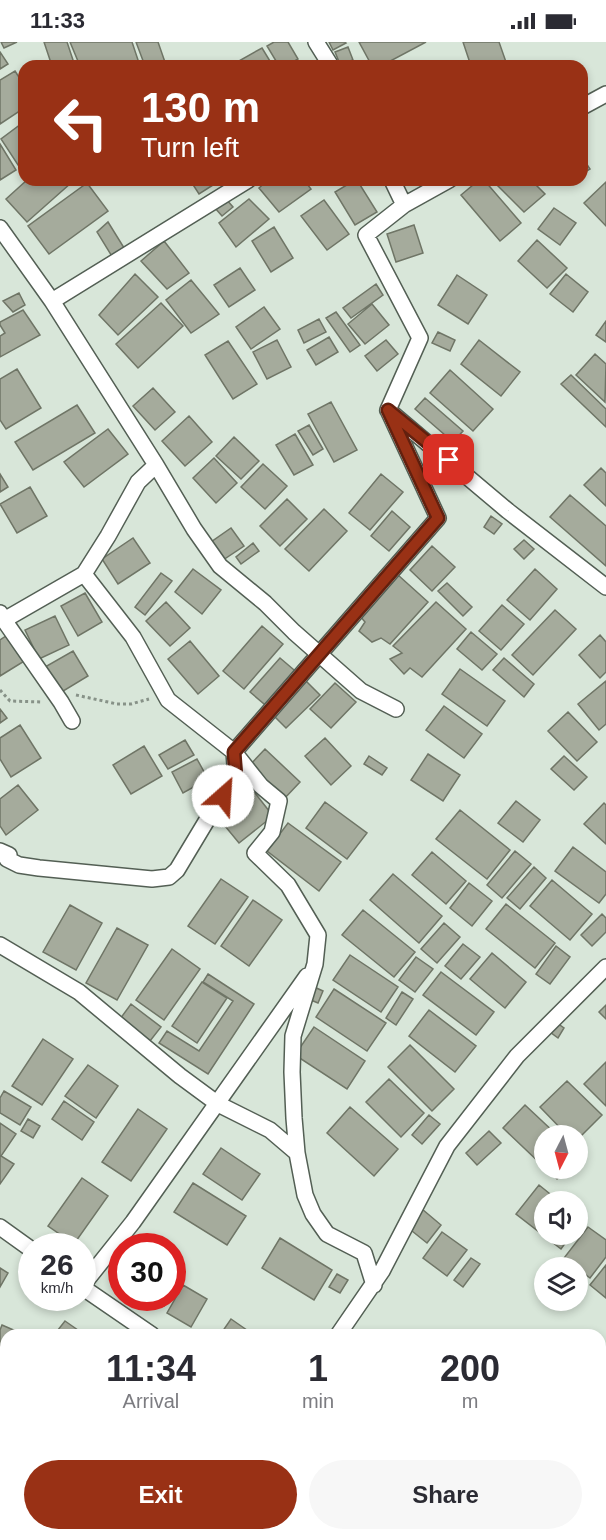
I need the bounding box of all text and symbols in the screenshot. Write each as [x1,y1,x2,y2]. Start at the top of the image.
text: 11:33 [30,8,85,33]
icon: left [42,84,120,162]
text: 130 m [141,84,260,131]
text: Turn left [141,133,239,163]
pin [423,434,474,485]
icon: arrive [432,443,465,476]
position arrow [191,764,255,828]
north arrow [534,1125,588,1179]
map controls [534,1125,588,1311]
button: sound [534,1191,588,1245]
speed limit sign: 30 [108,1233,186,1311]
text: 26 [40,1248,74,1281]
button: layers [534,1257,588,1311]
text: km/h [41,1279,73,1296]
text: 11:34 [106,1348,196,1389]
text: 1 [308,1348,328,1389]
text: 200 [440,1348,500,1389]
text: Arrival [123,1390,179,1412]
text: min [302,1390,334,1412]
text: m [462,1390,478,1412]
button: Exit [24,1460,297,1529]
button: Share [309,1460,582,1529]

